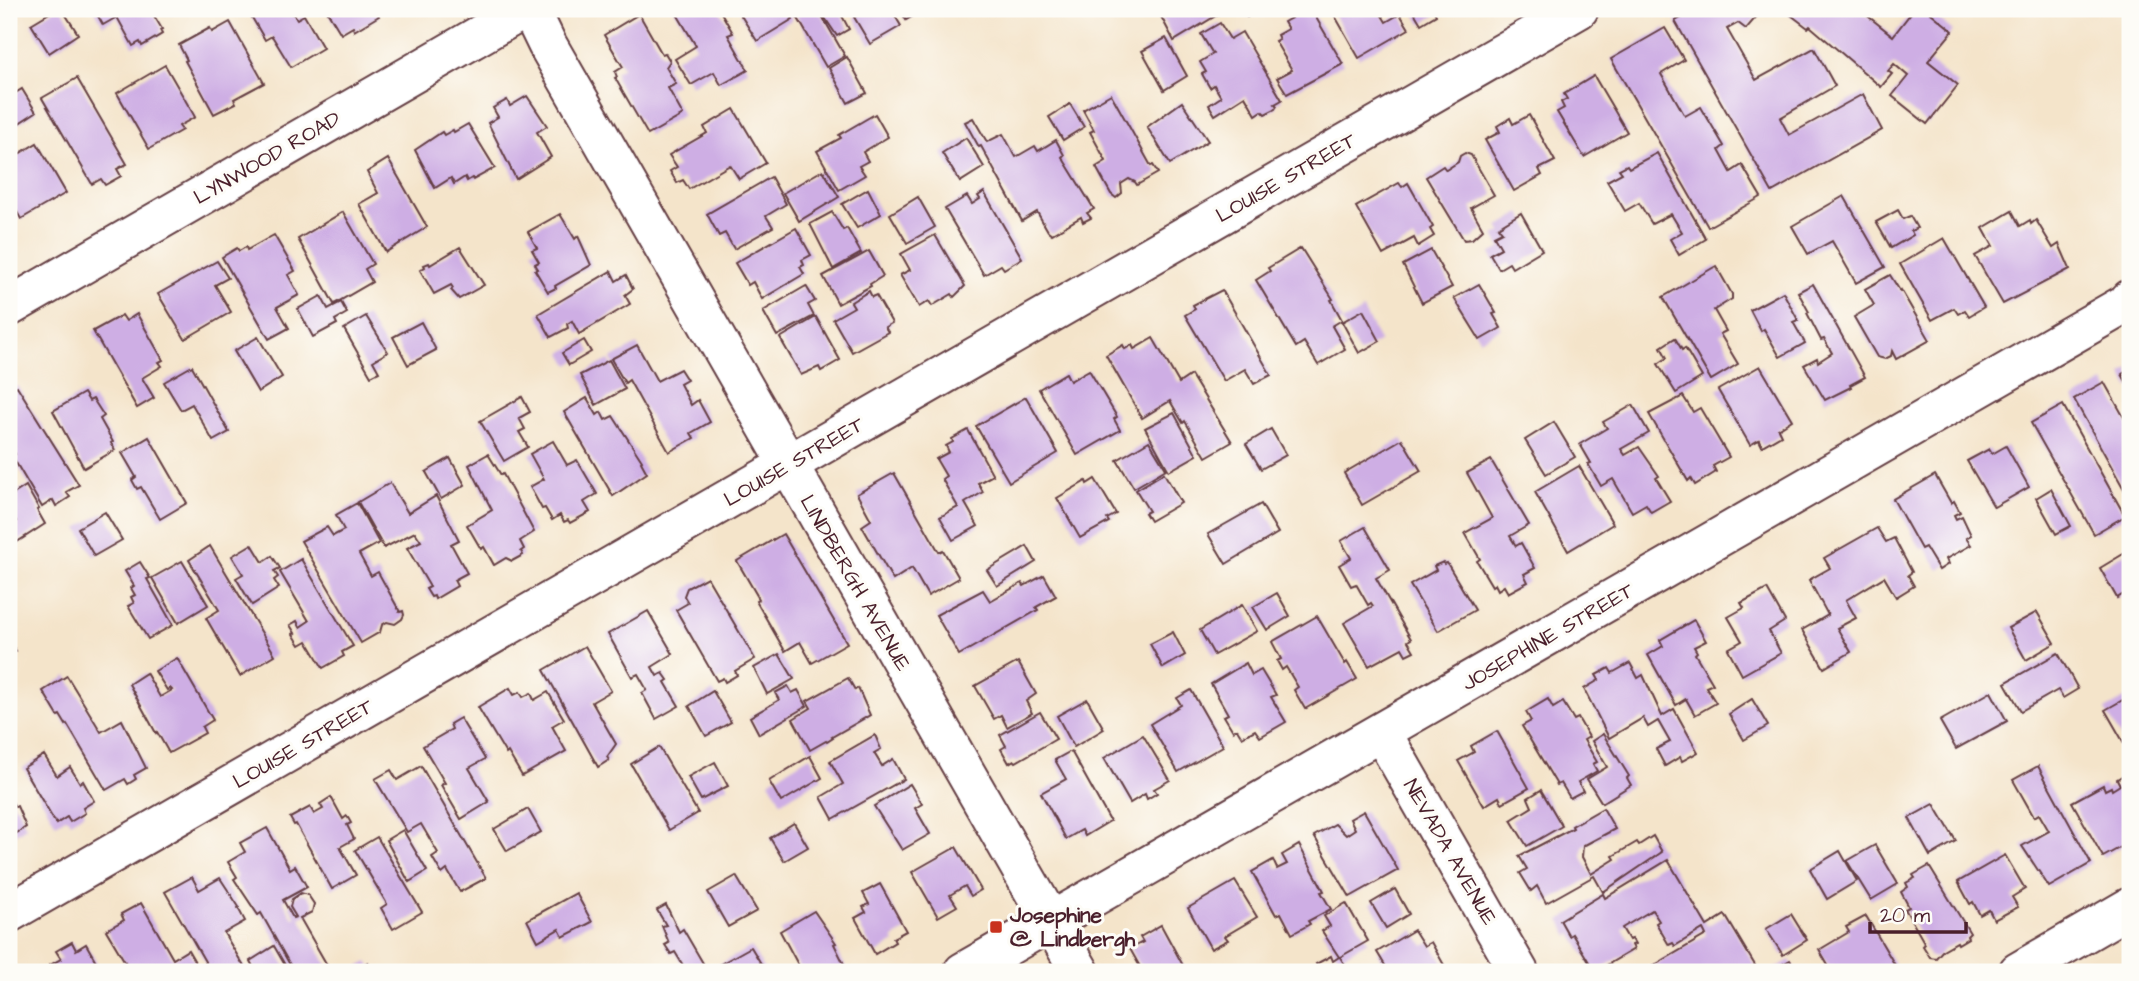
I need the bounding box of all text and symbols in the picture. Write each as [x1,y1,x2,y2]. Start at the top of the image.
street label: LYNWOOD ROAD [188,104,346,212]
street label: LOUISE STREET [1211,126,1362,230]
street label: LOUISE STREET [719,410,870,514]
street label: LINDBERGH AVENUE [793,490,918,677]
street label: JOSEPHINE STREET [1457,576,1640,698]
street label: LOUISE STREET [228,692,379,796]
street label: NEVADA AVENUE [1396,774,1504,931]
scale bar [1870,890,1966,934]
place label: Josephine @ Lindbergh [1009,901,1136,956]
text: 20 m [1880,901,1931,930]
marker: Josephine @ Lindbergh [988,919,1004,935]

